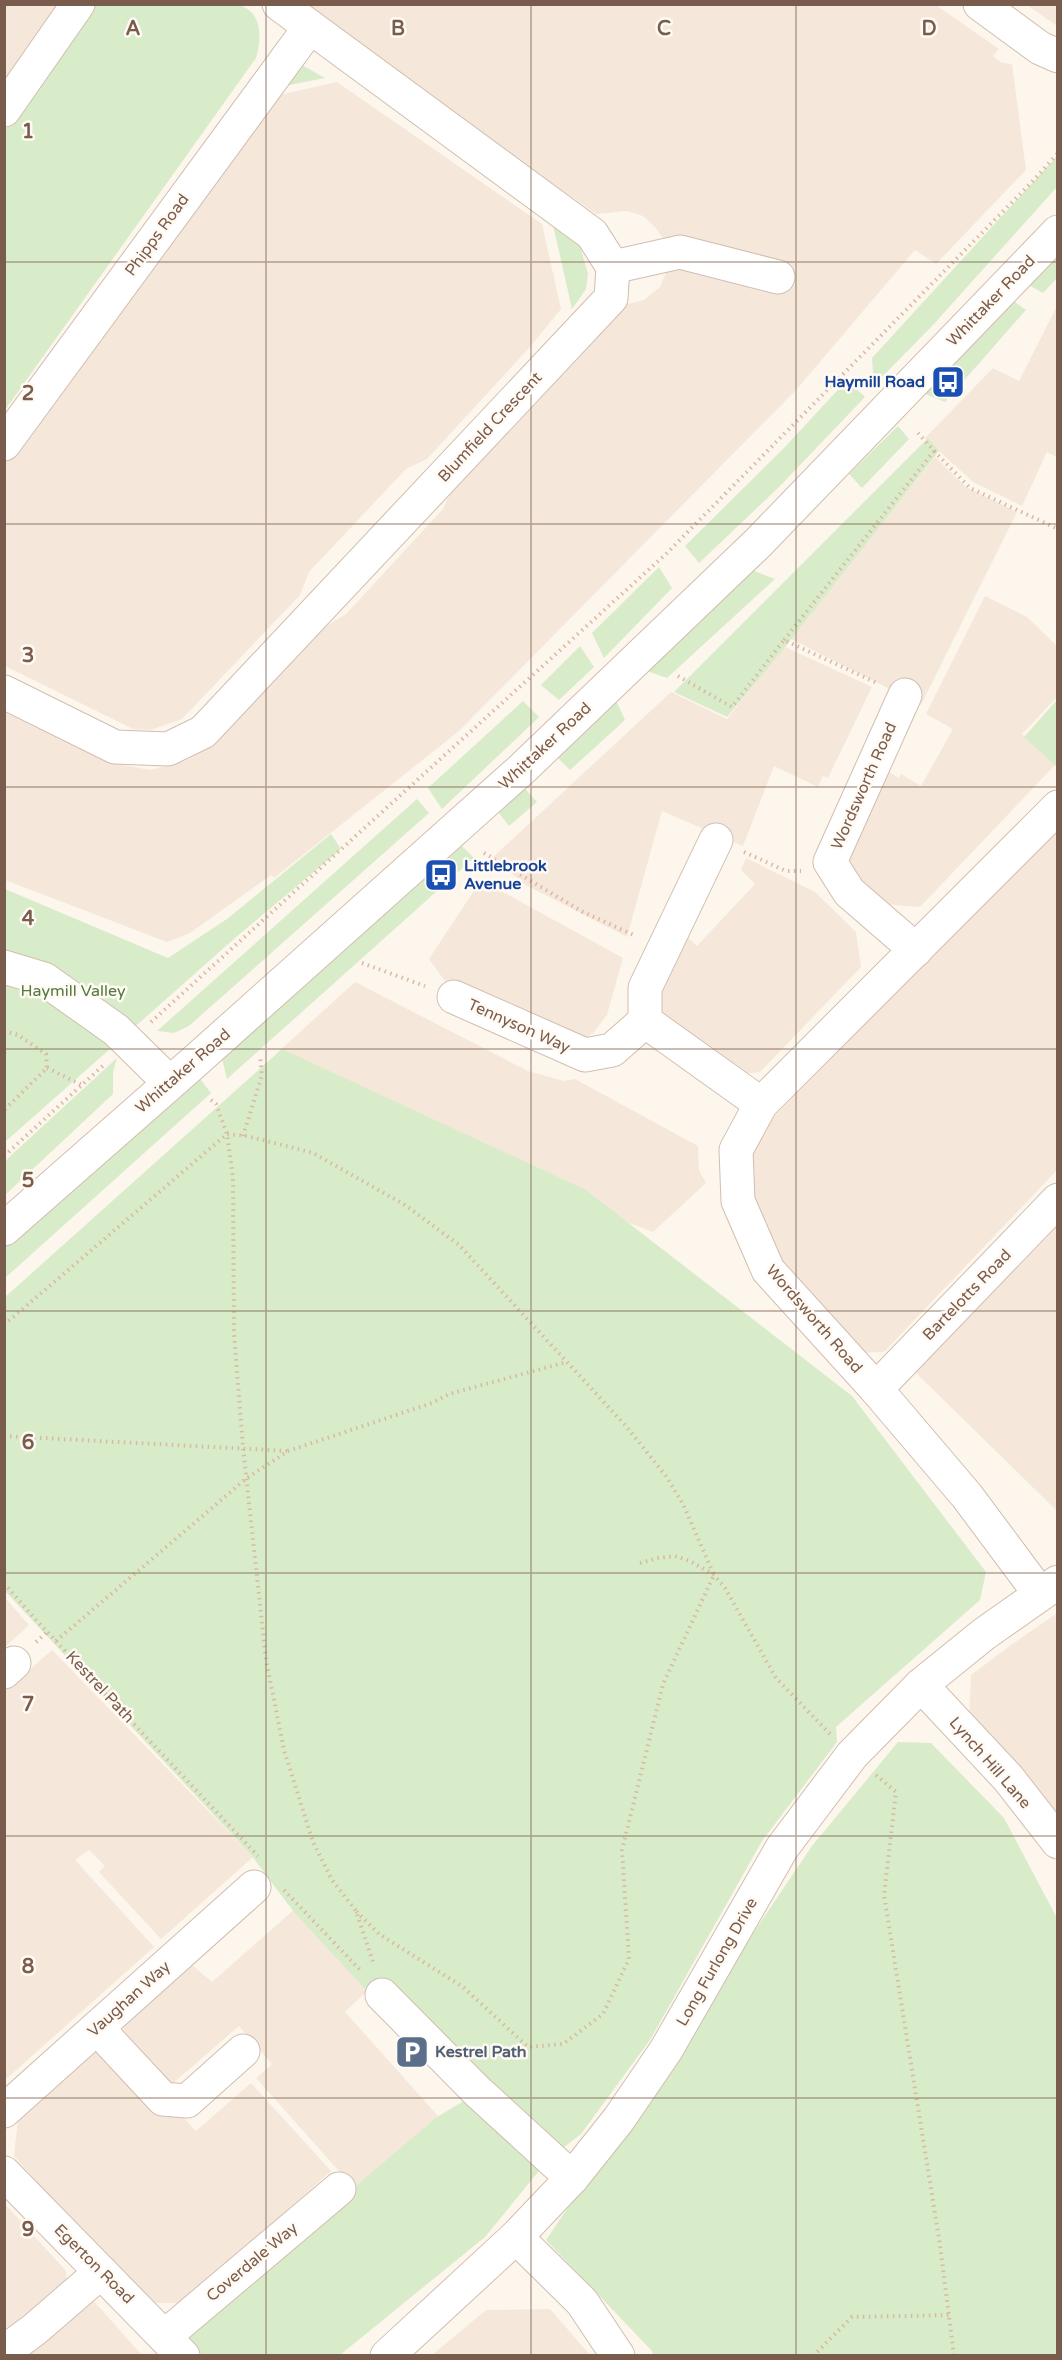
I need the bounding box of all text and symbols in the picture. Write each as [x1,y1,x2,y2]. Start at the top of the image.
text: A [126,17,141,41]
text: B [391,17,405,41]
text: C [657,17,671,41]
text: D [921,17,937,41]
text: 1 [22,120,34,144]
street label: Phipps Road [121,190,193,280]
street label: Whittaker Road [942,251,1040,351]
bus stop icon: Haymill Road [930,364,966,400]
street label: Blumfield Crescent [434,368,546,486]
place label: Haymill Road [824,372,925,392]
text: 2 [22,382,34,406]
text: 3 [22,644,34,668]
street label: Whittaker Road [495,698,595,794]
street label: Wordsworth Road [827,719,901,853]
place label: Littlebrook Avenue [464,856,547,894]
bus stop icon: Littlebrook Avenue [423,857,459,893]
text: 4 [22,907,35,931]
park label: Haymill Valley [20,981,126,1001]
street label: Tennyson Way [465,994,574,1058]
street label: Whittaker Road [131,1024,235,1118]
text: 5 [22,1169,34,1193]
street label: Bartelotts Road [918,1245,1016,1345]
street label: Wordsworth Road [761,1261,867,1377]
text: 6 [22,1431,34,1455]
street label: Kestrel Path [61,1647,139,1727]
text: 7 [22,1693,34,1717]
street label: Lynch Hill Lane [945,1713,1035,1813]
street label: Long Furlong Drive [672,1894,762,2030]
text: 8 [22,1955,34,1979]
street label: Vaughan Way [83,1956,175,2041]
parking icon: Kestrel Path [394,2034,430,2070]
place label: Kestrel Path [435,2042,527,2062]
text: 9 [22,2218,34,2242]
street label: Coverdale Way [202,2218,302,2306]
street label: Egerton Road [50,2220,138,2308]

